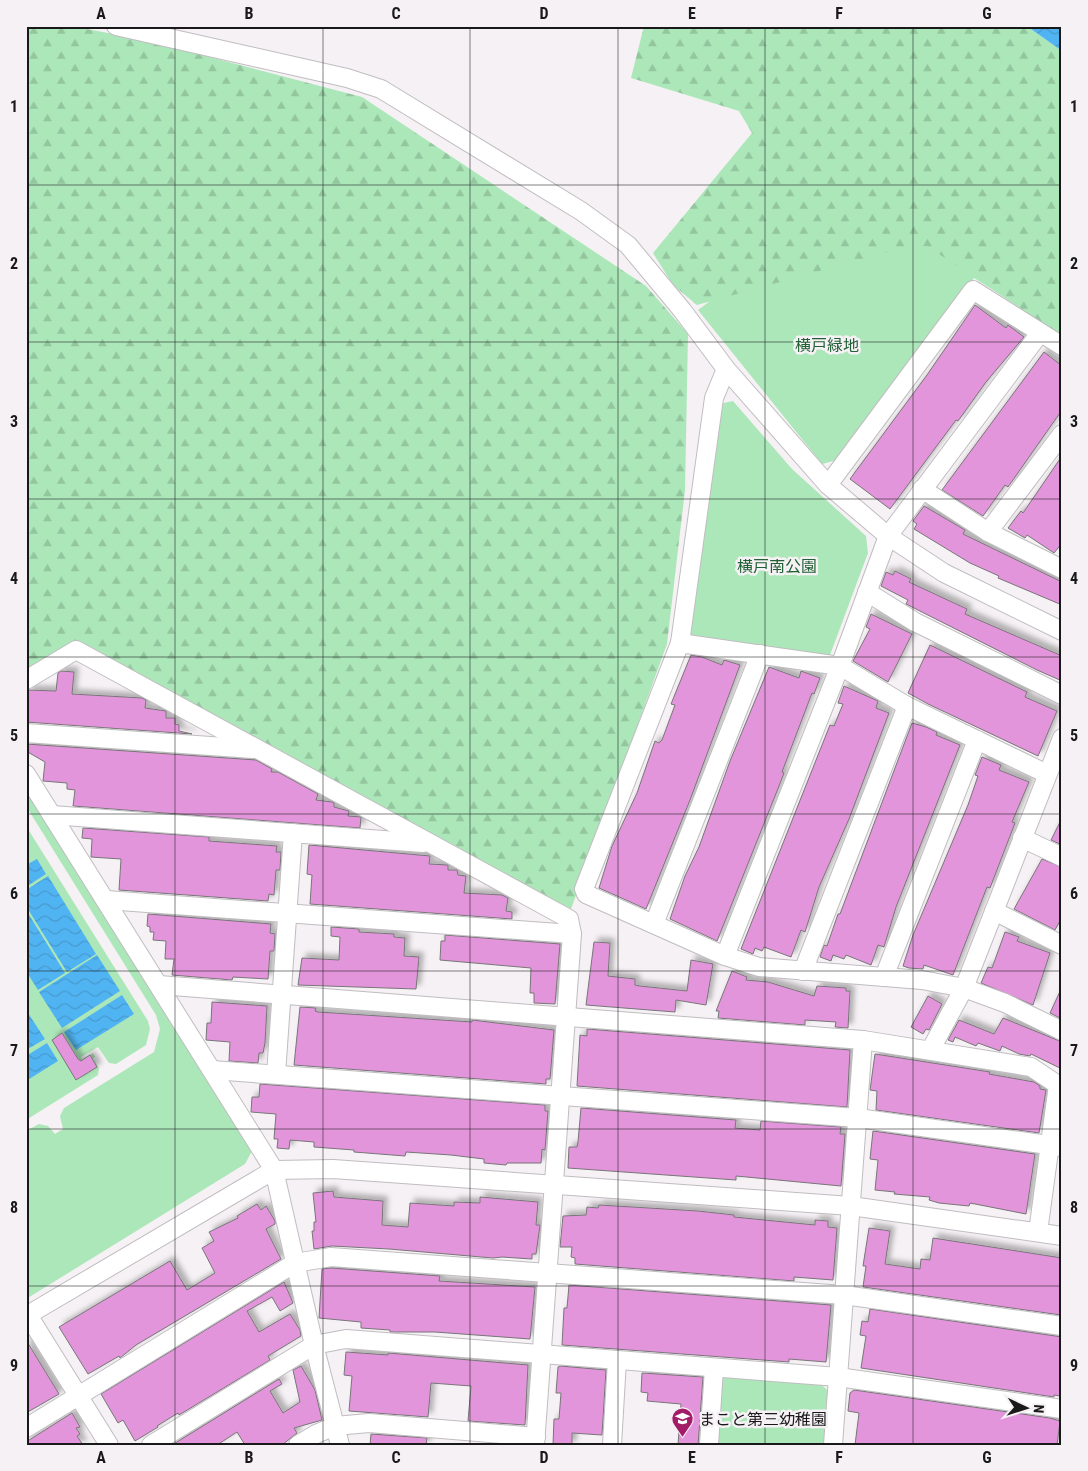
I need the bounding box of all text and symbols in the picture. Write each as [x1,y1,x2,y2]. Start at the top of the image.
text: A [96,4,106,23]
text: B [245,4,254,23]
text: C [391,4,401,23]
text: D [539,4,549,23]
text: E [688,4,696,23]
text: F [835,4,843,23]
text: G [982,4,992,23]
text: 1 [10,97,18,116]
text: 1 [1070,97,1078,116]
text: 2 [10,254,18,273]
text: 2 [1070,254,1078,273]
park label: 横戸緑地 [795,336,859,355]
text: 3 [10,412,18,431]
text: 3 [1070,412,1078,431]
park label: 横戸南公園 [737,557,817,576]
text: 4 [10,569,18,588]
text: 4 [1070,569,1078,588]
text: 5 [10,726,18,745]
text: 5 [1070,726,1078,745]
text: 6 [10,884,18,903]
text: 6 [1070,884,1078,903]
text: 7 [10,1041,18,1060]
text: 7 [1070,1041,1078,1060]
text: 8 [10,1198,18,1217]
text: 8 [1070,1198,1078,1217]
text: 9 [10,1356,18,1375]
text: 9 [1070,1356,1078,1375]
north arrow [1000,1384,1050,1434]
text: N [1031,1404,1047,1414]
school or university icon: まこと第三幼稚園 [671,1407,695,1438]
place label: まこと第三幼稚園 [699,1410,827,1429]
text: A [96,1448,106,1467]
text: B [245,1448,254,1467]
text: C [391,1448,401,1467]
text: D [539,1448,549,1467]
text: E [688,1448,696,1467]
text: F [835,1448,843,1467]
text: G [982,1448,992,1467]

